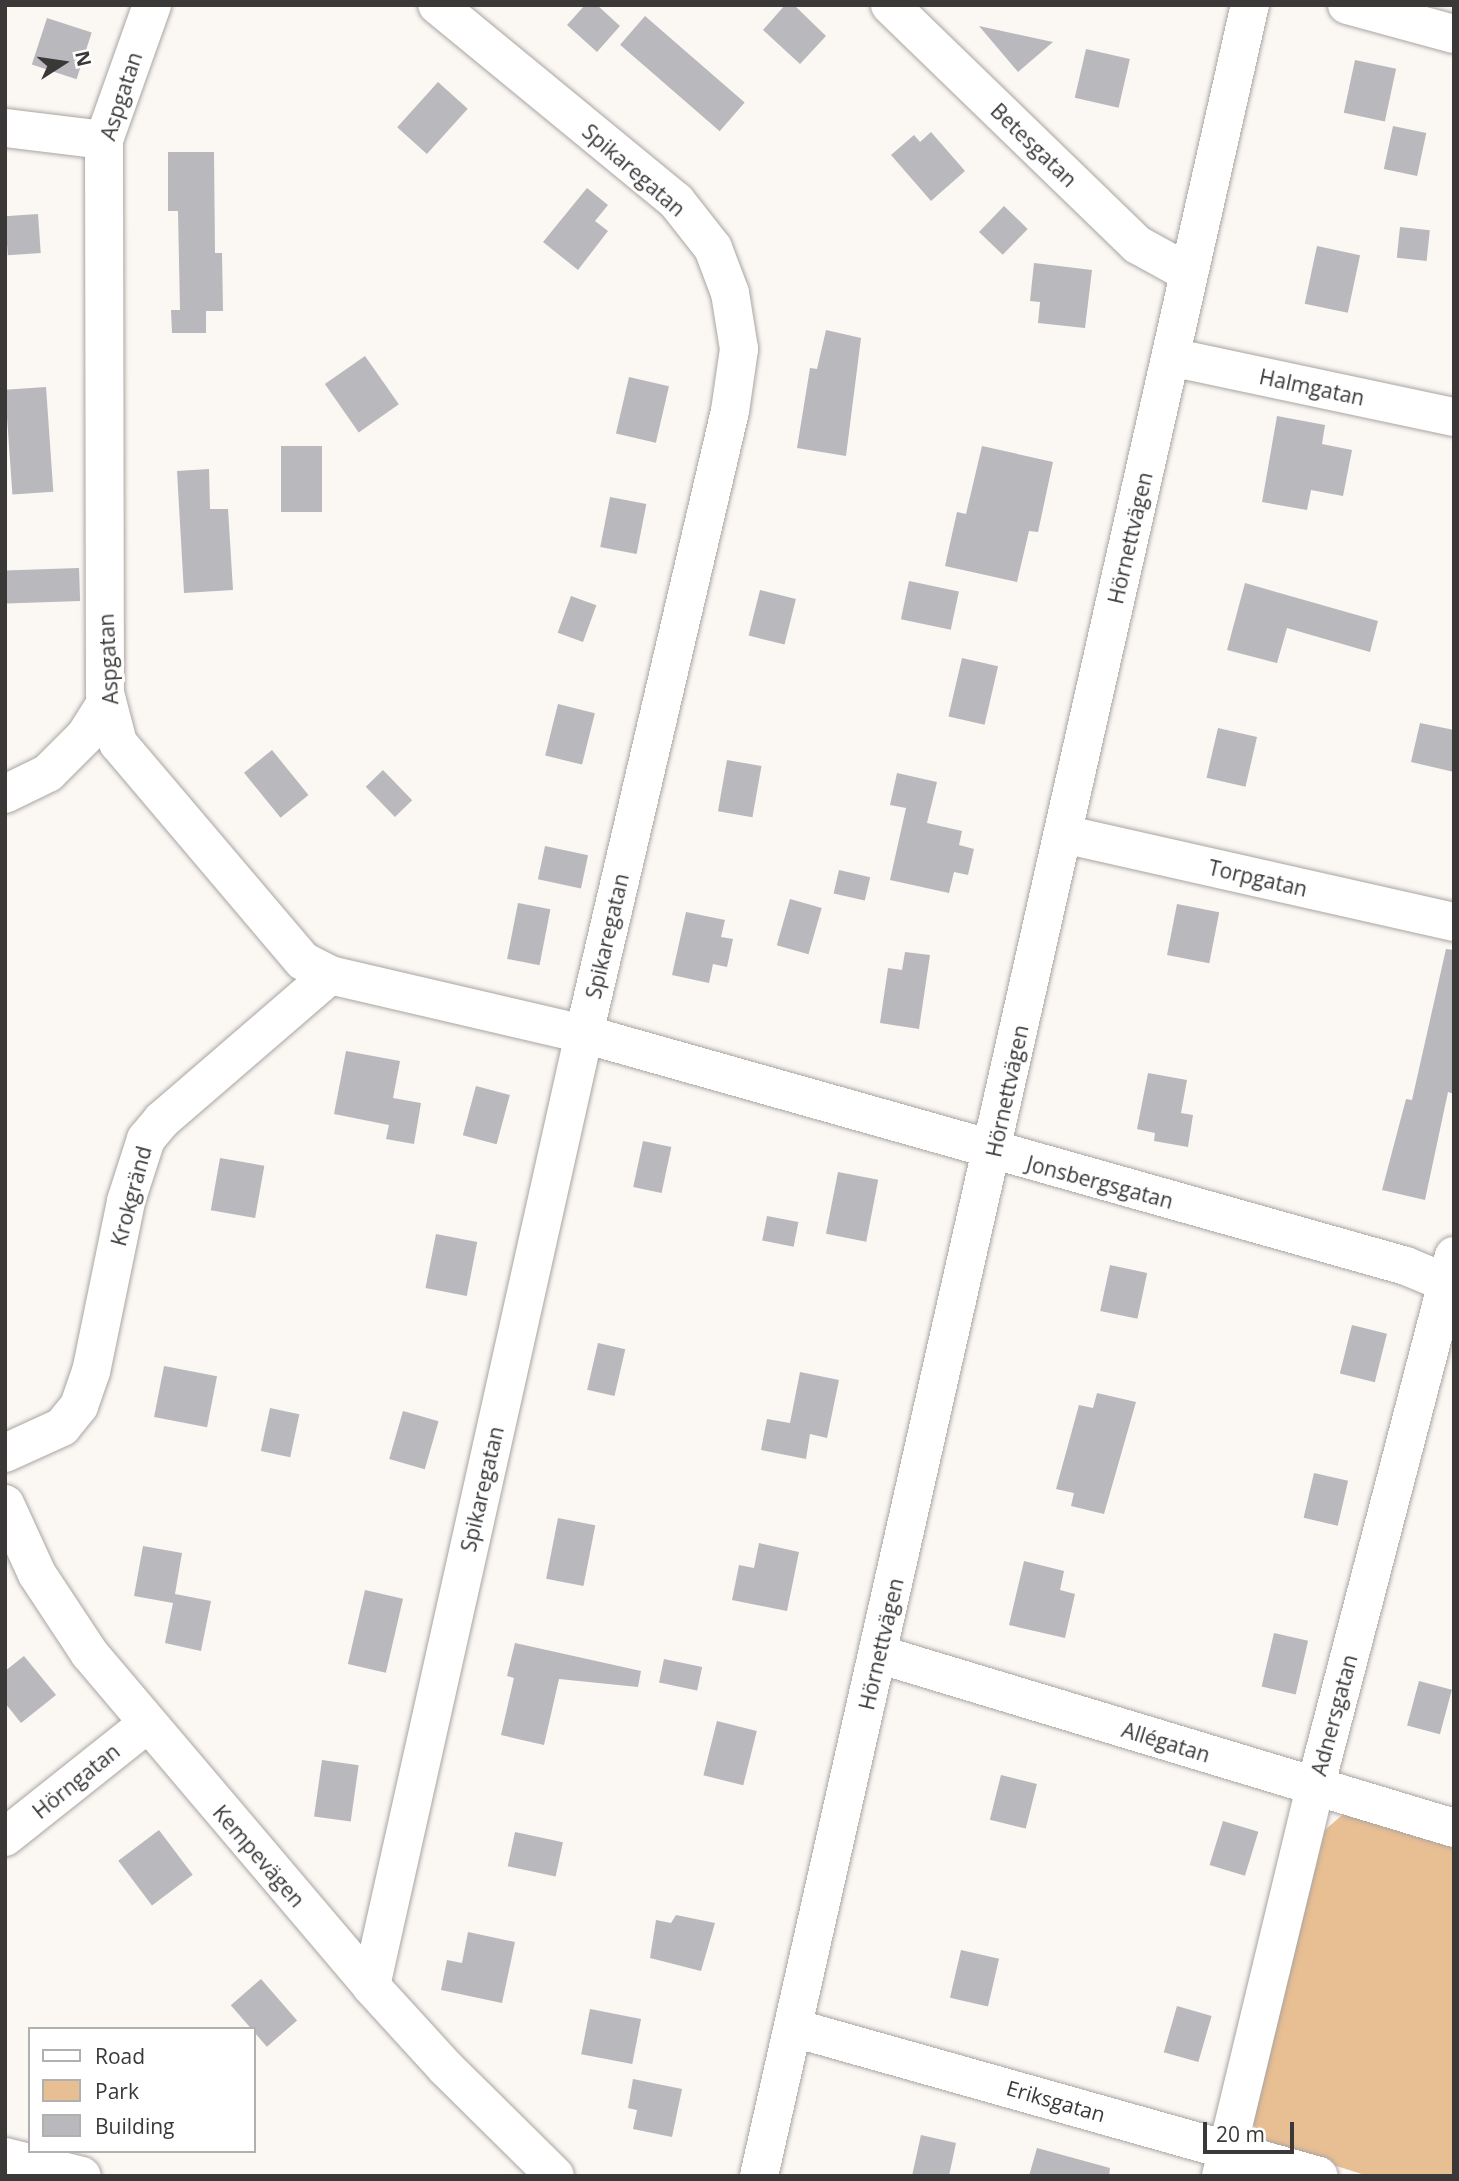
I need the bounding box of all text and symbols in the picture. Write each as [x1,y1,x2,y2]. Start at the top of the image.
north arrow [28,28,98,98]
text: N [69,48,98,69]
street label: Aspgatan [95,49,147,143]
street label: Betesgatan [986,98,1082,192]
street label: Spikaregatan [577,119,691,221]
street label: Halmgatan [1257,364,1367,410]
street label: Hörnettvägen [1103,470,1157,606]
street label: Aspgatan [93,613,123,705]
street label: Torpgatan [1206,854,1310,902]
street label: Spikaregatan [580,871,634,1001]
street label: Hörnettvägen [981,1023,1033,1159]
street label: Krokgränd [106,1143,156,1249]
street label: Jonsbergsgatan [1024,1150,1176,1214]
street label: Spikaregatan [455,1424,509,1554]
street label: Hörnettvägen [854,1576,908,1712]
street label: Adnersgatan [1306,1652,1362,1778]
street label: Allégatan [1119,1717,1213,1767]
street label: Hörngatan [27,1738,125,1824]
street label: Kempevägen [208,1800,310,1912]
legend [28,2027,256,2153]
text: Road [95,2042,145,2070]
street label: Eriksgatan [1004,2075,1108,2127]
text: Park [95,2077,139,2105]
scale bar [1207,2108,1298,2152]
text: Building [95,2112,174,2140]
text: 20 m [1216,2120,1265,2148]

